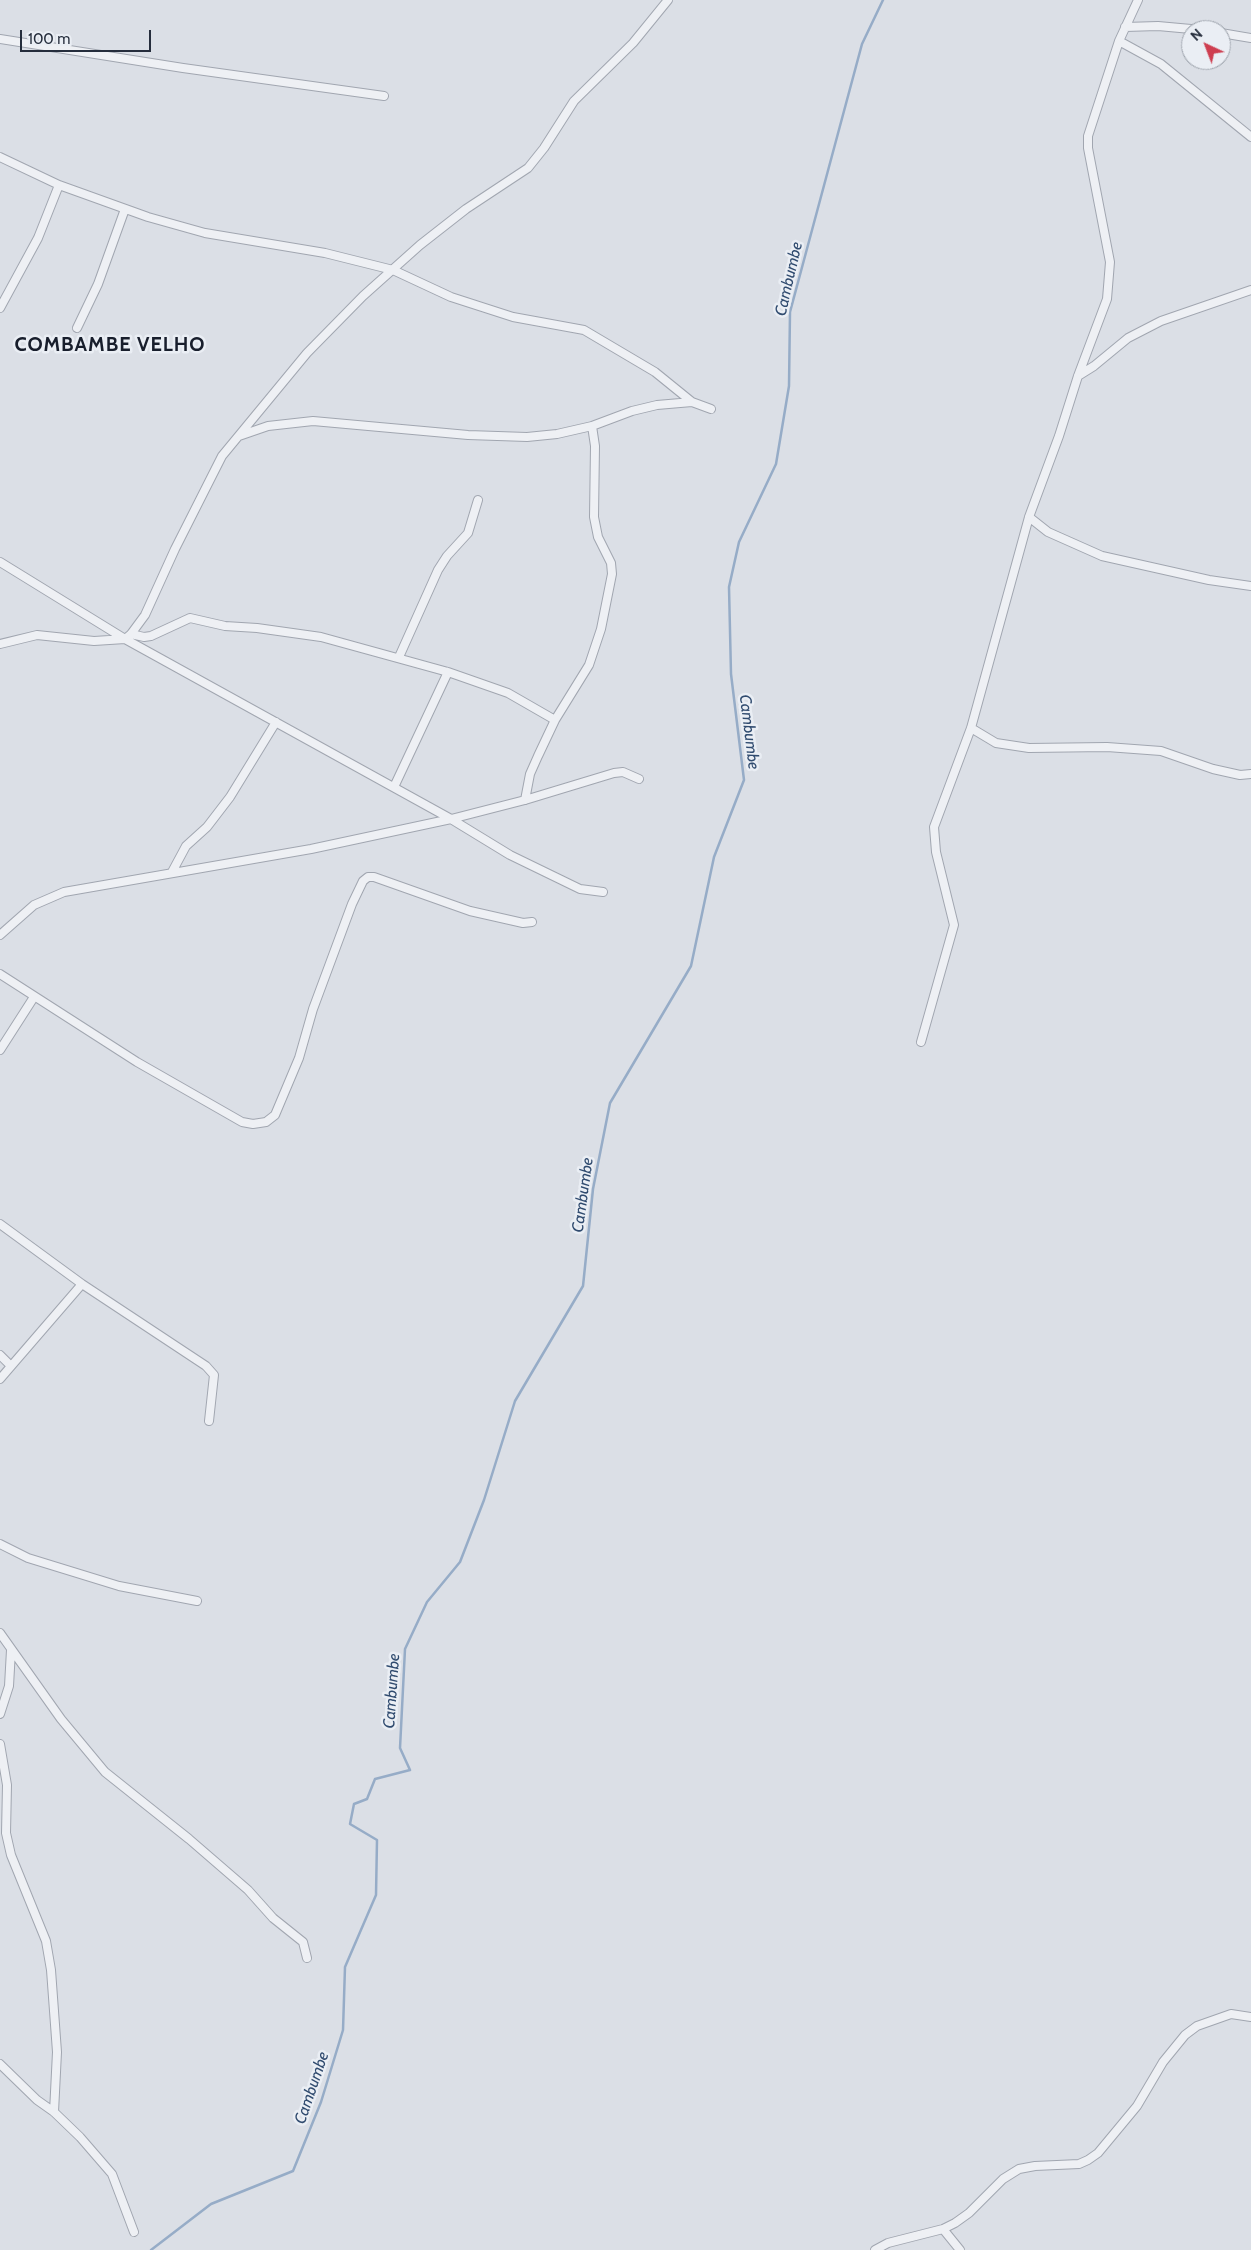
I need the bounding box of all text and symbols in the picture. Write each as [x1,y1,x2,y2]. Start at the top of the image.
scale bar [22,20,154,52]
north arrow [1181,20,1231,70]
text: N [1187,25,1206,45]
text: 100 m [28,30,70,48]
water label: Cambumbe [771,240,807,318]
district label: COMBAMBE VELHO [13,333,207,357]
water label: Cambumbe [735,694,763,770]
water label: Cambumbe [568,1156,598,1234]
water label: Cambumbe [380,1653,404,1729]
water label: Cambumbe [291,2049,333,2127]

